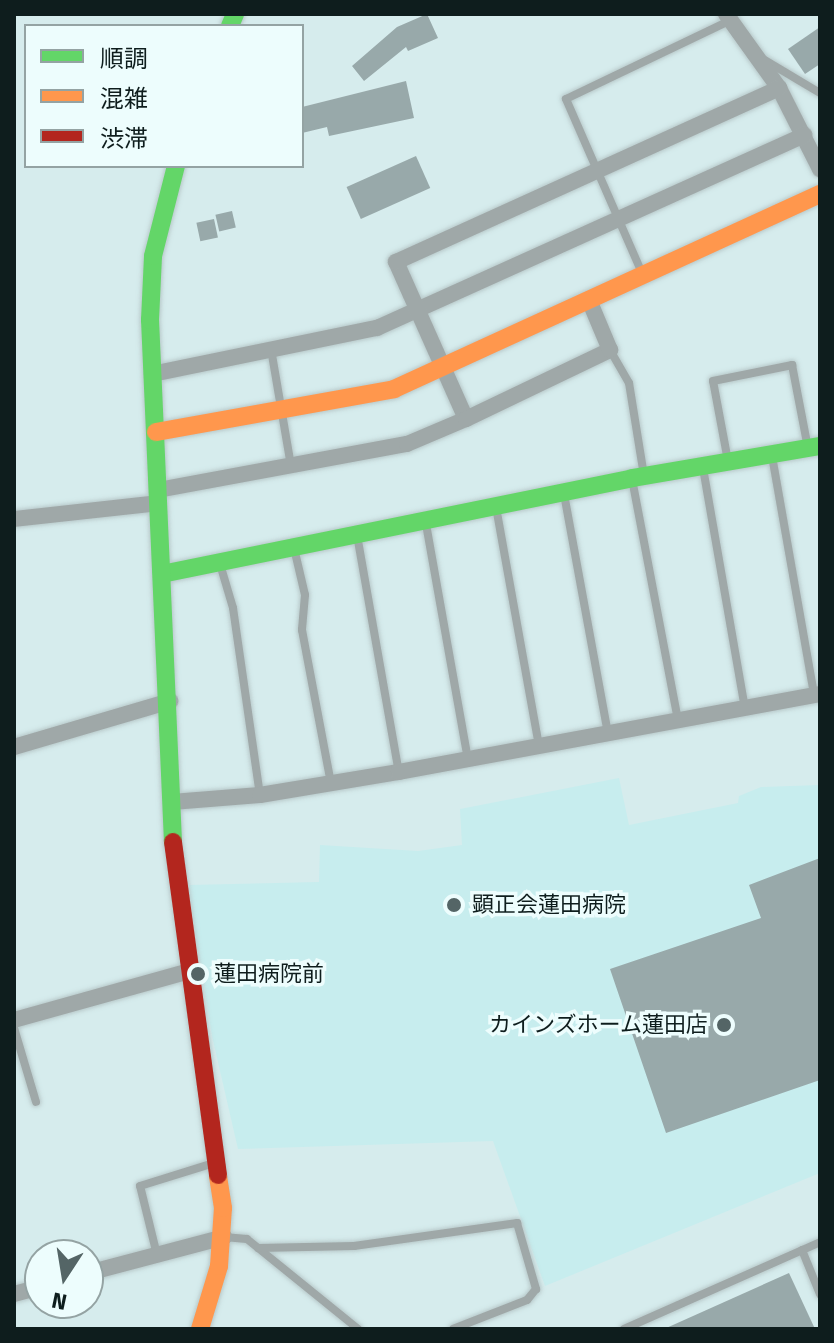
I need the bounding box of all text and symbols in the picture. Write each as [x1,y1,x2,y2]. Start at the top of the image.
legend [24,24,304,168]
text: 順調 [100,45,148,73]
text: 混雑 [100,85,148,113]
text: 渋滞 [100,125,148,153]
place label: 顕正会蓮田病院 [472,892,626,918]
marker: 顕正会蓮田病院 [443,894,465,916]
place label: 蓮田病院前 [214,961,324,987]
marker: 蓮田病院前 [189,965,207,983]
place label: カインズホーム蓮田店 [488,1012,708,1038]
marker: カインズホーム蓮田店 [715,1016,733,1034]
north arrow [24,1239,104,1319]
text: N [49,1286,69,1316]

